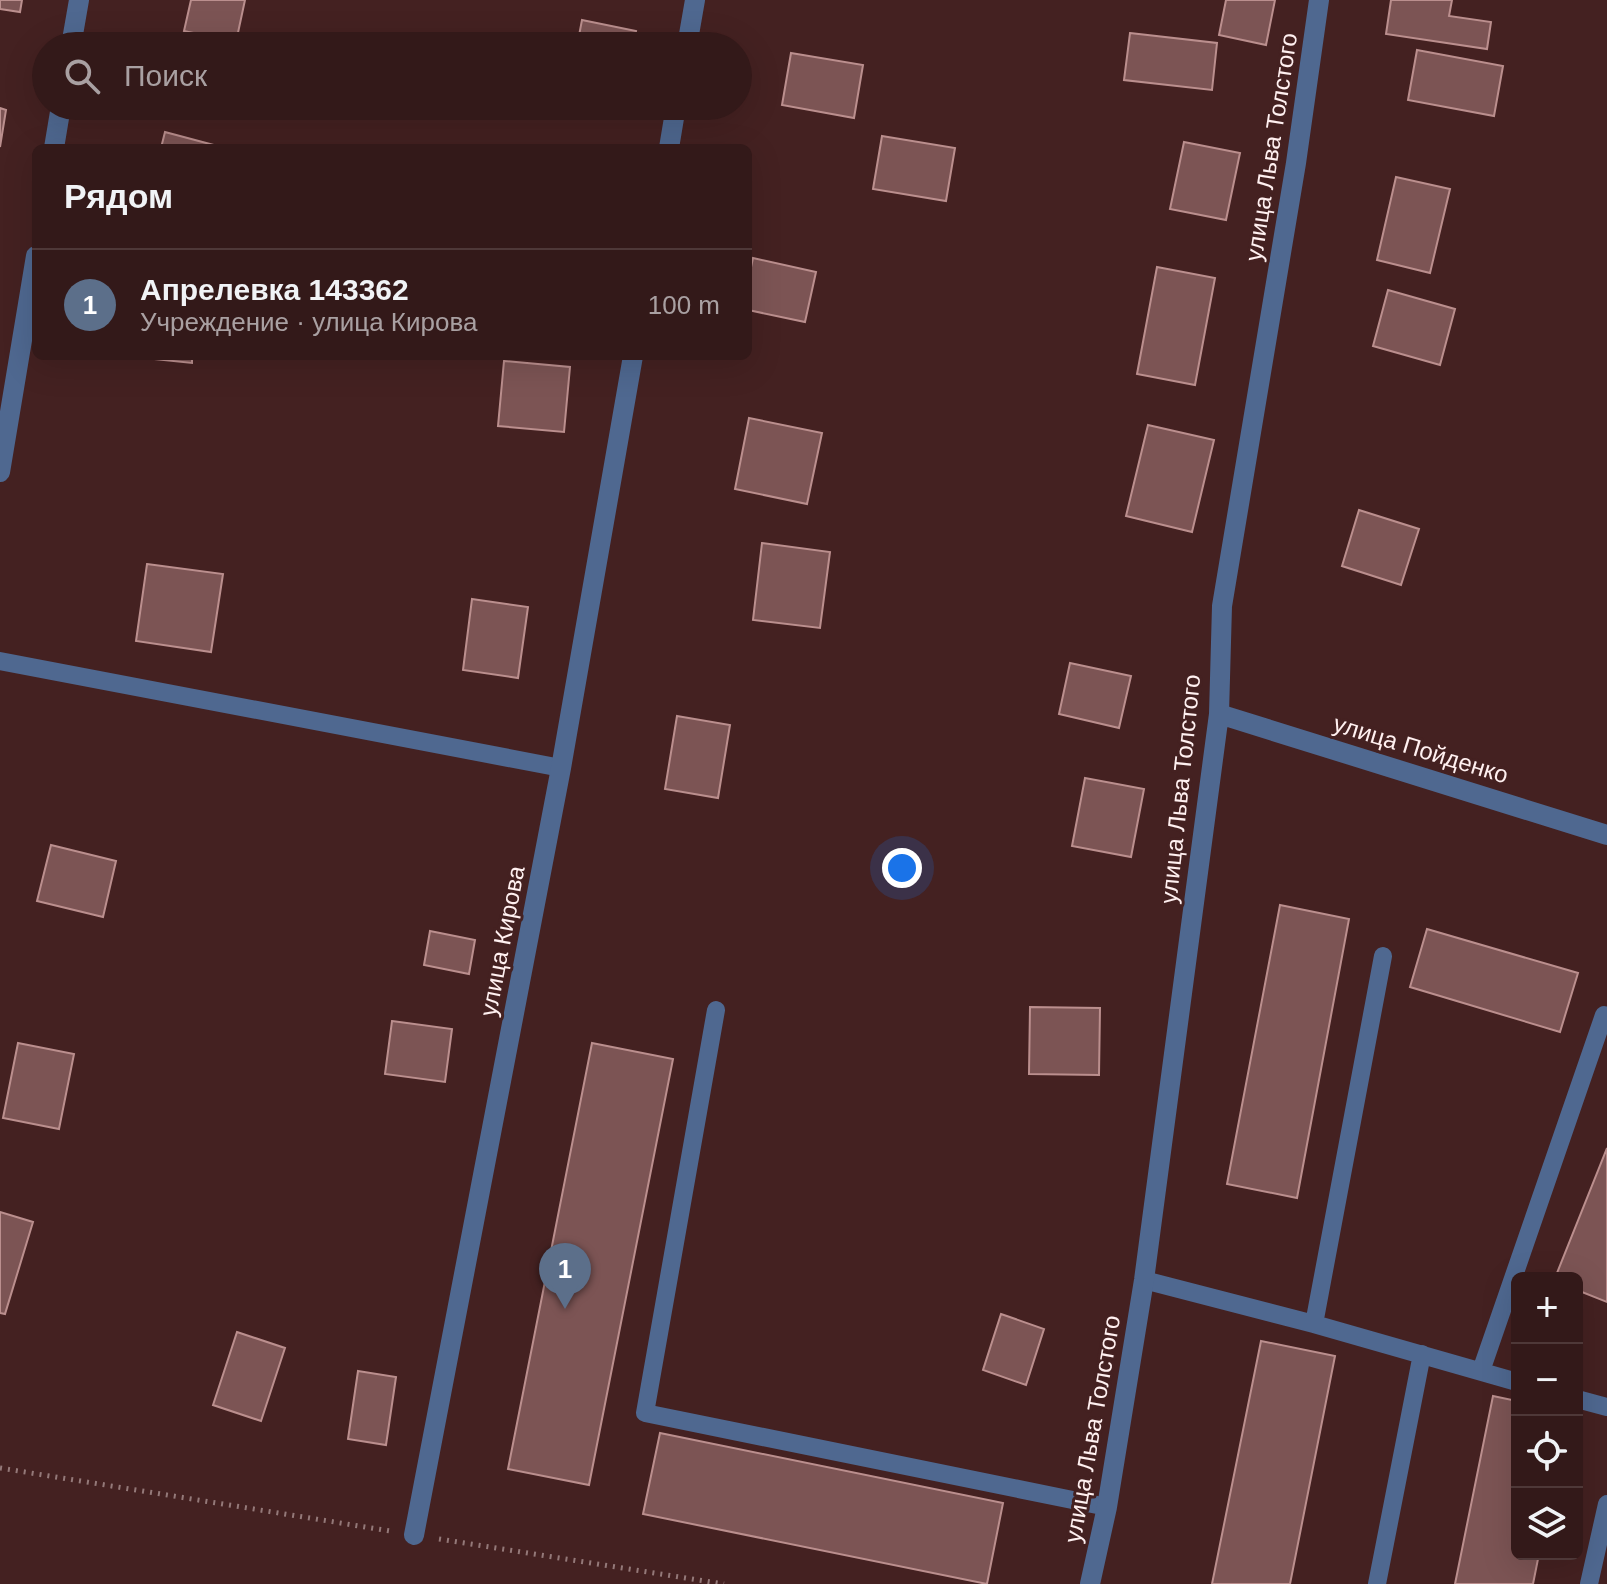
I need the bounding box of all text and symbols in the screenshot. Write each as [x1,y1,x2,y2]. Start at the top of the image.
street label: улица Льва Толстого [1240,31,1302,263]
search box [32,32,752,120]
icon: search [60,54,104,98]
text: Поиск [124,59,207,92]
text: Рядом [64,177,173,215]
text: Апрелевка 143362 [140,273,409,306]
text: 1 [83,290,97,320]
text: 100 m [648,290,720,320]
text: Учреждение · улица Кирова [140,307,477,337]
street label: улица Льва Толстого [1155,673,1205,905]
street label: улица Пойденко [1330,710,1512,788]
your location [882,848,922,888]
street label: улица Кирова [474,863,530,1018]
pin: 1 [539,1243,591,1309]
map controls [1511,1272,1583,1560]
button: + [1511,1272,1583,1344]
street label: улица Льва Толстого [1059,1313,1125,1545]
button: − [1511,1344,1583,1416]
button: locate [1511,1416,1583,1488]
button: layers [1511,1488,1583,1560]

